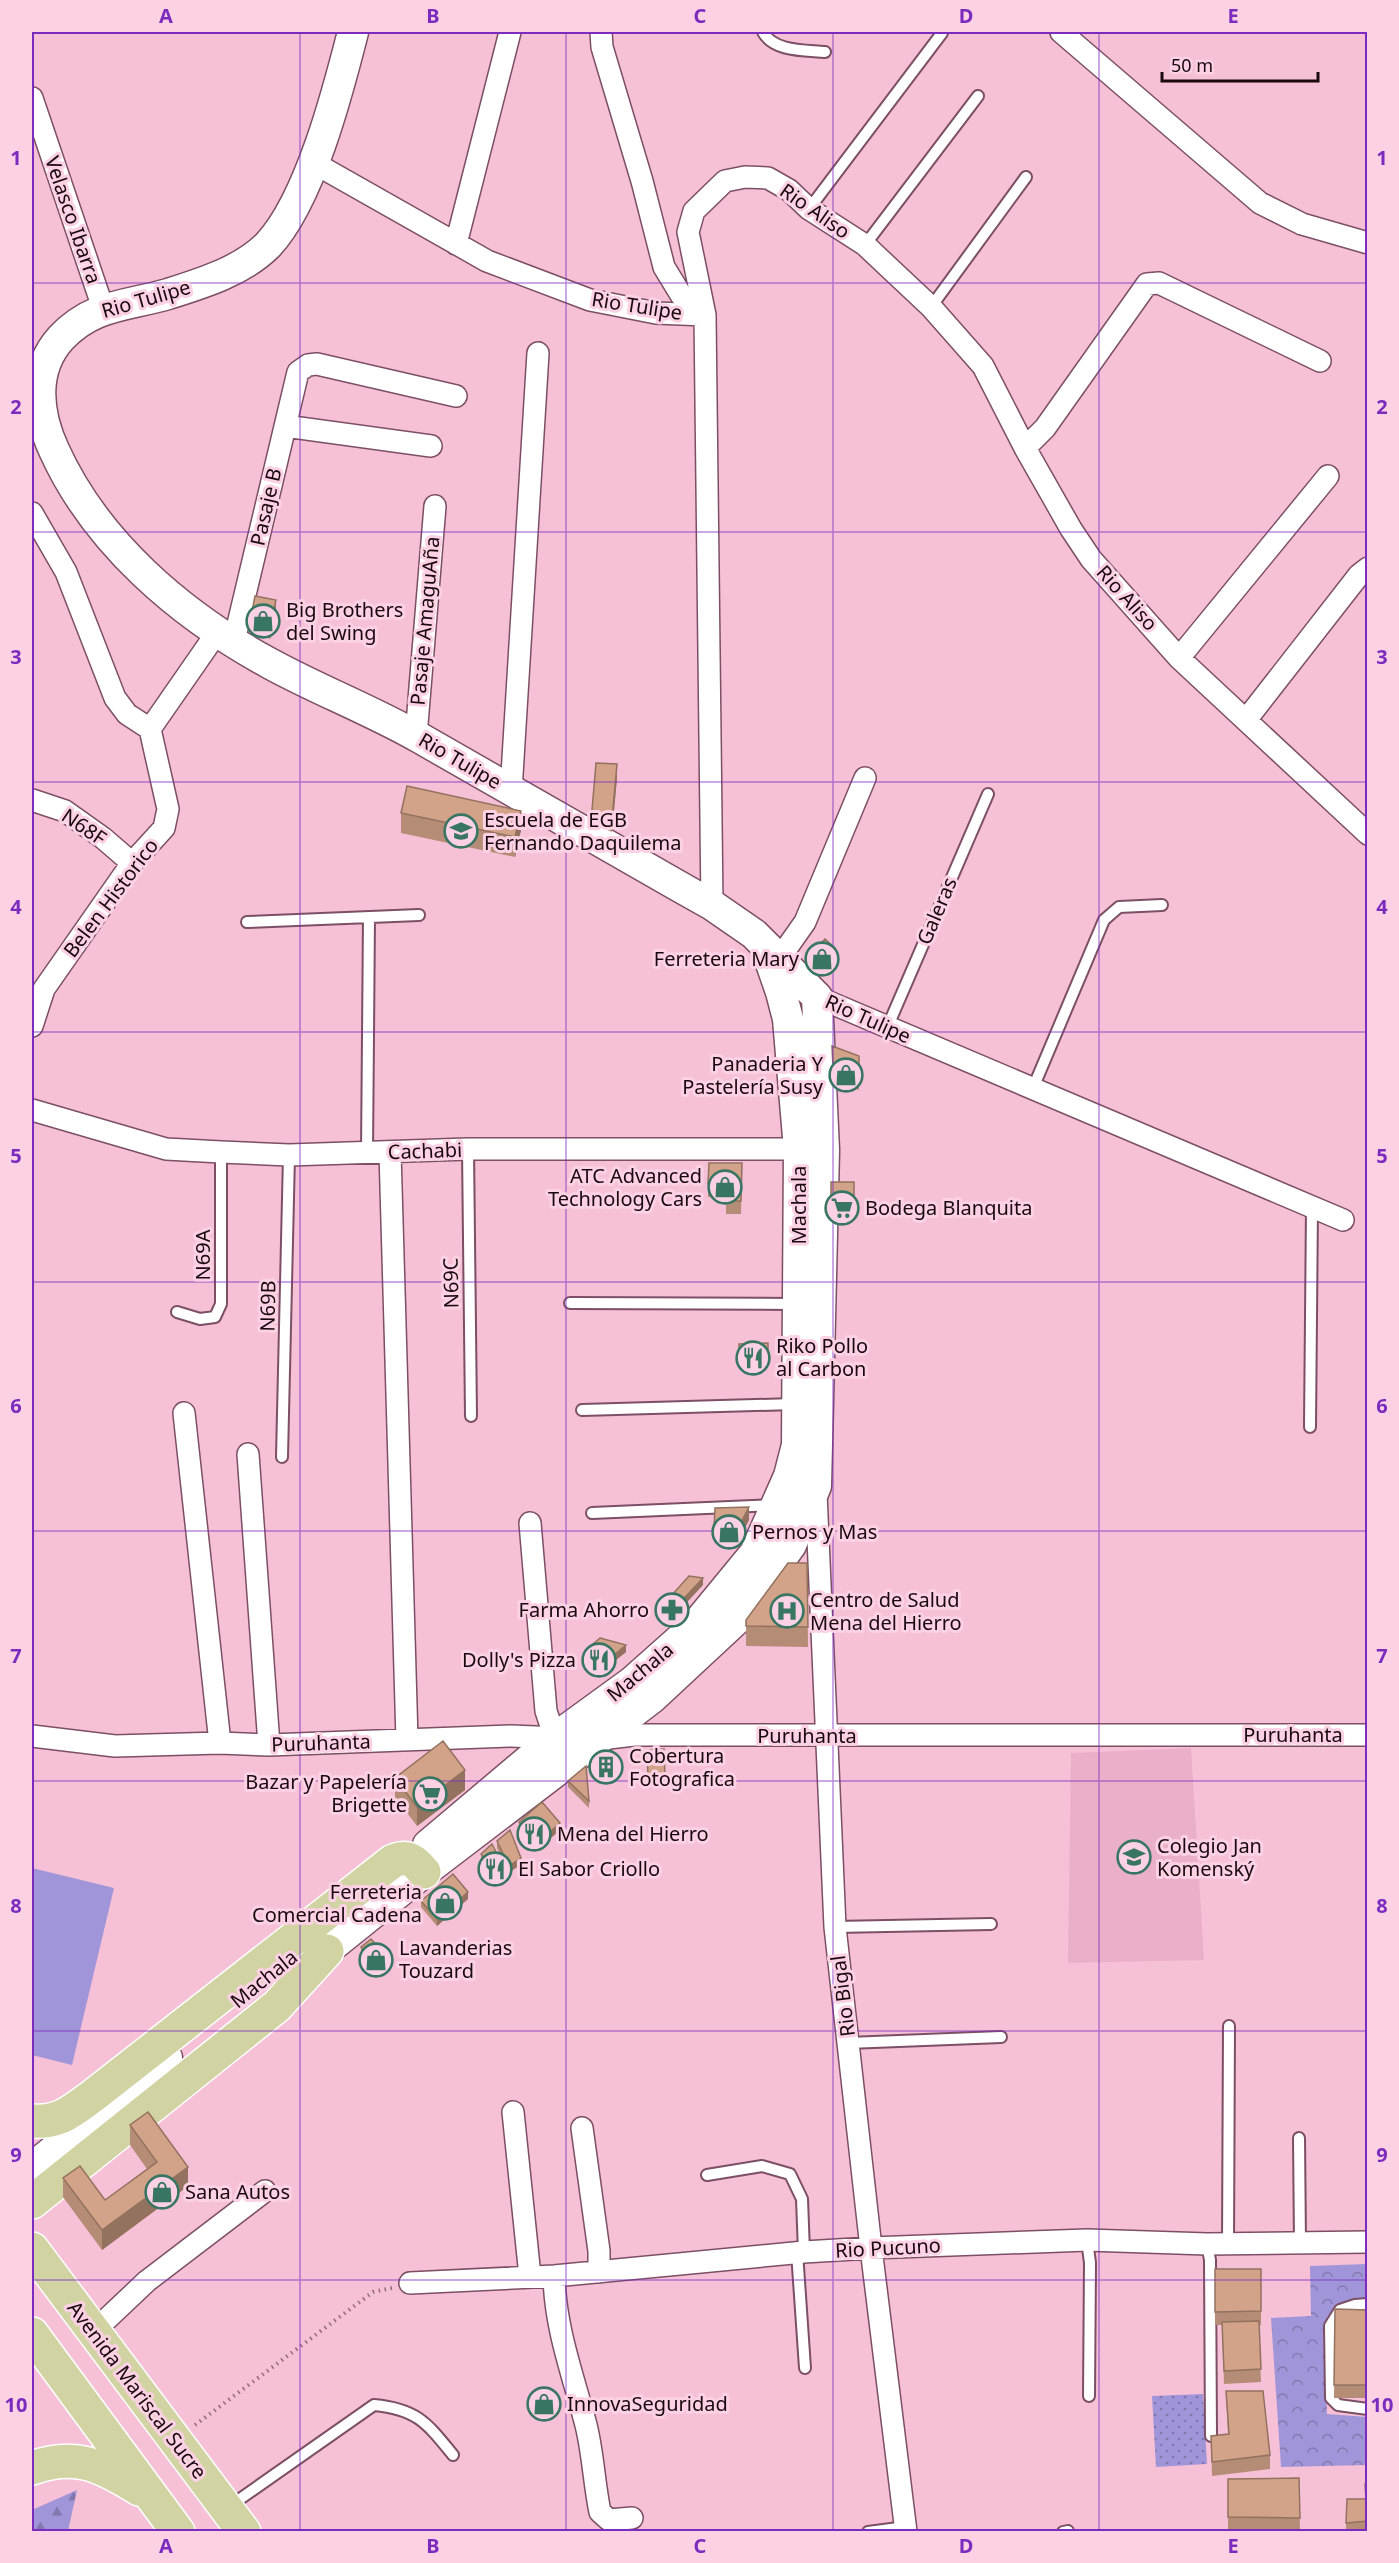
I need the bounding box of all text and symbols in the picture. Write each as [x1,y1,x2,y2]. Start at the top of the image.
text: A [159,2,173,29]
text: B [426,2,440,29]
text: C [694,2,707,29]
text: D [959,2,973,29]
text: E [1227,2,1239,29]
scale bar [1162,45,1318,83]
text: 50 m [1171,53,1213,77]
text: 1 [10,144,22,171]
text: 1 [1376,144,1388,171]
street label: Velasco Ibarra [39,152,108,287]
street label: Rio Aliso [775,177,856,245]
street label: Rio Tulipe [98,273,193,324]
street label: Rio Tulipe [590,285,684,326]
text: 2 [10,393,22,420]
text: 2 [1376,393,1388,420]
street label: Pasaje B [243,465,288,548]
street label: Pasaje AmaguAña [404,535,445,707]
street label: Rio Aliso [1091,559,1164,636]
place label: Big Brothers del Swing [286,596,403,646]
shop icon: Big Brothers del Swing [245,603,281,639]
text: 3 [10,643,22,670]
text: 3 [1376,643,1388,670]
street label: Rio Tulipe [414,726,507,795]
street label: N68F [57,802,112,851]
place label: Escuela de EGB Fernando Daquilema [484,806,681,856]
school or university icon: Escuela de EGB Fernando Daquilema [443,813,479,849]
street label: Belen Historico [57,833,164,963]
street label: Galeras [910,873,963,949]
text: 4 [10,893,22,920]
text: 4 [1376,893,1388,920]
shop icon: Ferreteria Mary [804,941,840,977]
place label: Ferreteria Mary [654,945,800,972]
street label: Rio Tulipe [821,988,915,1049]
place label: Panaderia Y Pastelería Susy [682,1050,824,1100]
shop icon: Panaderia Y Pastelería Susy [828,1057,864,1093]
street label: Cachabi [387,1136,463,1165]
text: 5 [10,1142,22,1169]
text: 5 [1376,1142,1388,1169]
place label: ATC Advanced Technology Cars [548,1162,702,1212]
street label: Machala [785,1166,812,1244]
shop icon: ATC Advanced Technology Cars [707,1169,743,1205]
supermarket icon: Bodega Blanquita [824,1190,860,1226]
place label: Bodega Blanquita [865,1194,1032,1221]
street label: N69A [189,1229,216,1280]
street label: N69C [437,1257,464,1309]
street label: N69B [254,1280,281,1332]
place label: Riko Pollo al Carbon [776,1332,868,1382]
restaurant icon: Riko Pollo al Carbon [735,1340,771,1376]
text: 6 [10,1392,22,1419]
text: 6 [1376,1392,1388,1419]
shop icon: Pernos y Mas [711,1514,747,1550]
place label: Pernos y Mas [752,1518,877,1545]
place label: Centro de Salud Mena del Hierro [810,1586,962,1636]
pharmacy icon: Farma Ahorro [654,1592,690,1628]
hospital icon: Centro de Salud Mena del Hierro [769,1593,805,1629]
place label: Farma Ahorro [519,1596,649,1623]
street label: Machala [601,1636,679,1707]
text: 7 [10,1642,22,1669]
restaurant icon: Dolly's Pizza [581,1642,617,1678]
text: 7 [1376,1642,1388,1669]
place label: Dolly's Pizza [462,1646,576,1673]
street label: Puruhanta [1243,1721,1343,1748]
street label: Puruhanta [757,1722,857,1749]
street label: Puruhanta [271,1727,371,1758]
place label: Cobertura Fotografica [629,1742,735,1792]
building icon: Cobertura Fotografica [588,1749,624,1785]
place label: Bazar y Papelería Brigette [245,1768,407,1818]
supermarket icon: Bazar y Papelería Brigette [412,1776,448,1812]
restaurant icon: Mena del Hierro [516,1816,552,1852]
place label: Mena del Hierro [557,1820,709,1847]
place label: Colegio Jan Komenský [1157,1832,1262,1882]
school or university icon: Colegio Jan Komenský [1116,1839,1152,1875]
restaurant icon: El Sabor Criollo [477,1851,513,1887]
place label: El Sabor Criollo [518,1855,660,1882]
place label: Ferreteria Comercial Cadena [252,1878,422,1928]
shop icon: Ferreteria Comercial Cadena [427,1885,463,1921]
text: 8 [10,1892,22,1919]
text: 8 [1376,1892,1388,1919]
place label: Lavanderias Touzard [399,1934,512,1984]
shop icon: Lavanderias Touzard [358,1942,394,1978]
street label: Machala [225,1943,303,2014]
street label: Rio Bigal [824,1954,861,2038]
text: 9 [10,2141,22,2168]
text: 9 [1376,2141,1388,2168]
shop icon: Sana Autos [144,2174,180,2210]
place label: Sana Autos [185,2178,290,2205]
street label: Rio Pucuno [834,2231,941,2264]
street label: Avenida Mariscal Sucre [62,2295,213,2484]
shop icon: InnovaSeguridad [526,2386,562,2422]
place label: InnovaSeguridad [567,2390,728,2417]
text: 10 [5,2391,27,2418]
text: 10 [1371,2391,1393,2418]
text: A [159,2532,173,2559]
text: B [426,2532,440,2559]
text: C [694,2532,707,2559]
text: D [959,2532,973,2559]
text: E [1227,2532,1239,2559]

